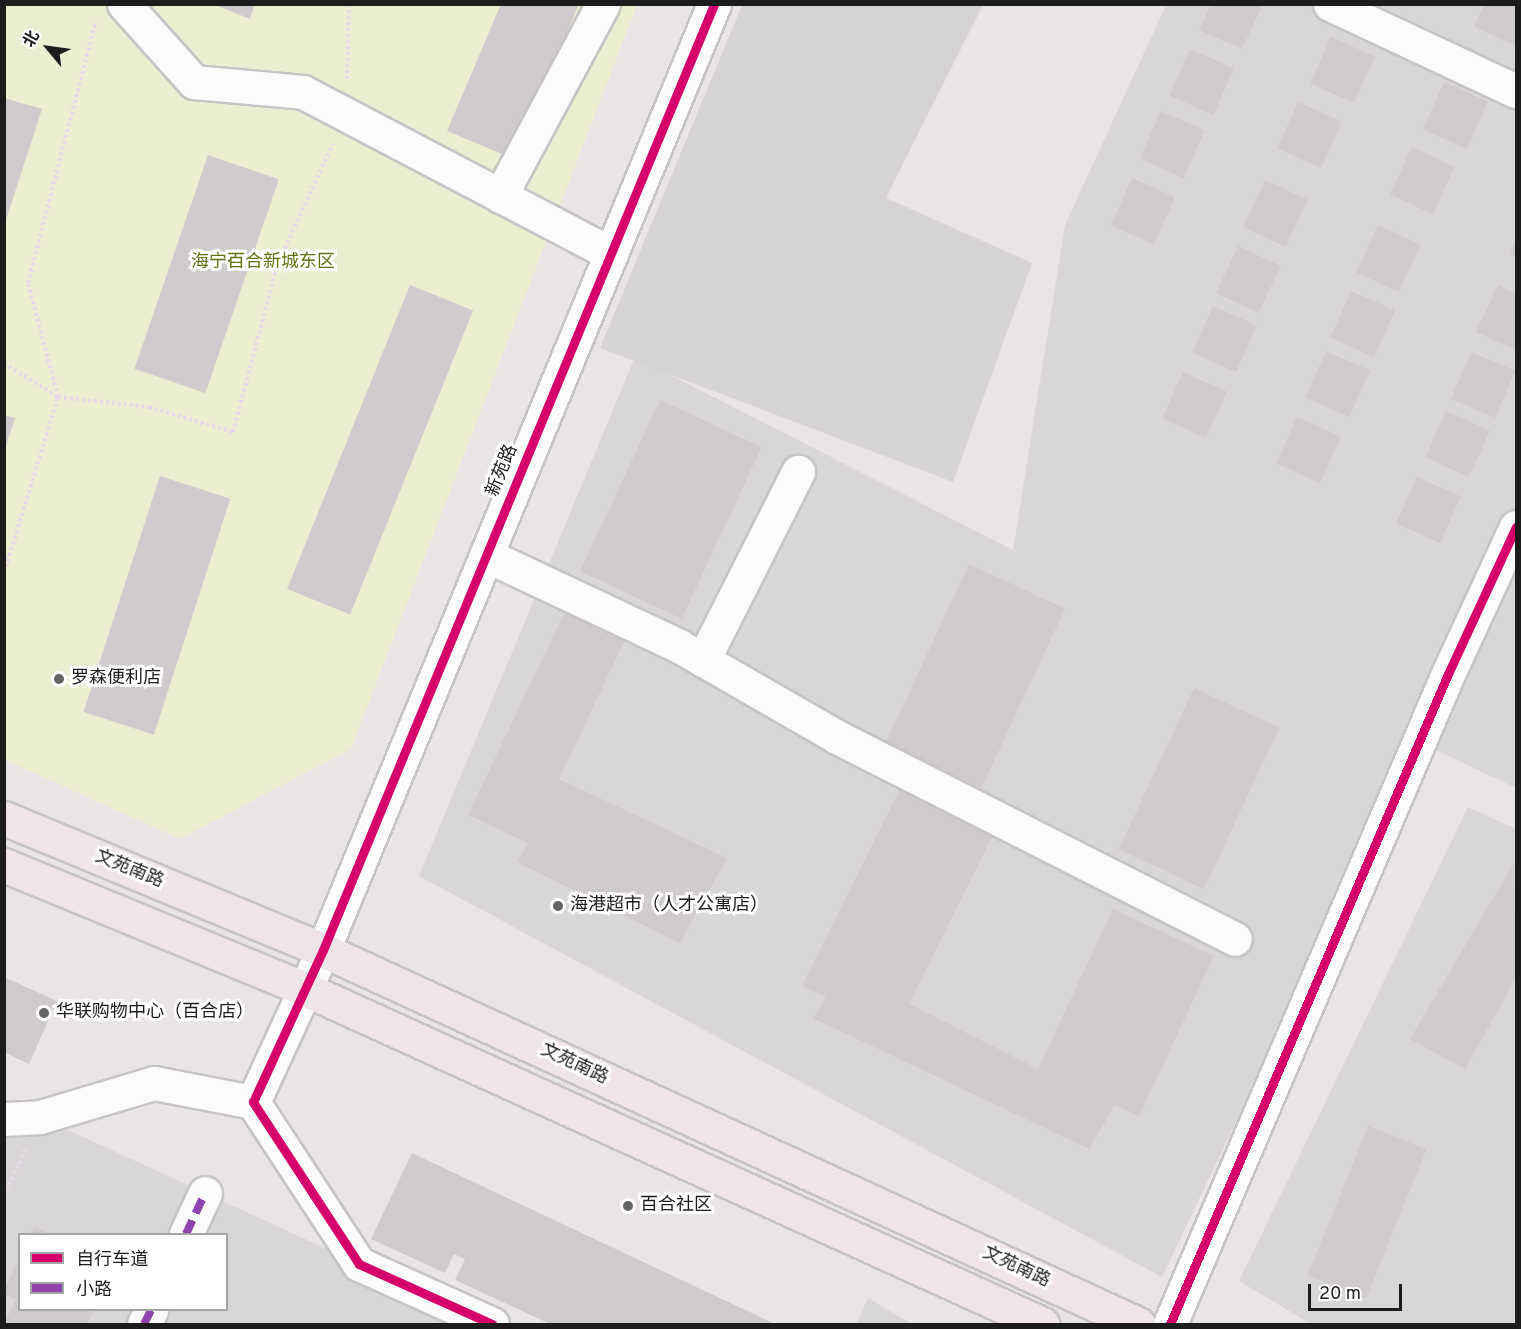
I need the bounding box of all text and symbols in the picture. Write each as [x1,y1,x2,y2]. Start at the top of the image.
north arrow [18,18,78,78]
text: 北 [20,27,45,51]
park label: 海宁·百合新城东区 [191,252,335,274]
street label: 新苑路 [483,442,523,500]
place label: 罗森便利店 [71,668,161,690]
marker: 罗森便利店 [52,672,66,686]
street label: 文苑南路 [92,847,166,893]
place label: 海港超市（人才公寓店） [570,895,768,917]
marker: 海港超市（人才公寓店） [551,899,565,913]
place label: 华联购物中心（百合店） [56,1002,254,1024]
marker: 华联购物中心（百合店） [37,1006,51,1020]
street label: 文苑南路 [537,1040,611,1090]
place label: 百合社区 [640,1195,712,1217]
marker: 百合社区 [621,1199,635,1213]
legend [18,1233,228,1311]
street label: 文苑南路 [979,1243,1053,1293]
text: 自行车道 [76,1249,148,1272]
scale bar [1311,1272,1406,1310]
text: 小路 [76,1279,112,1302]
text: 20 m [1319,1283,1361,1306]

